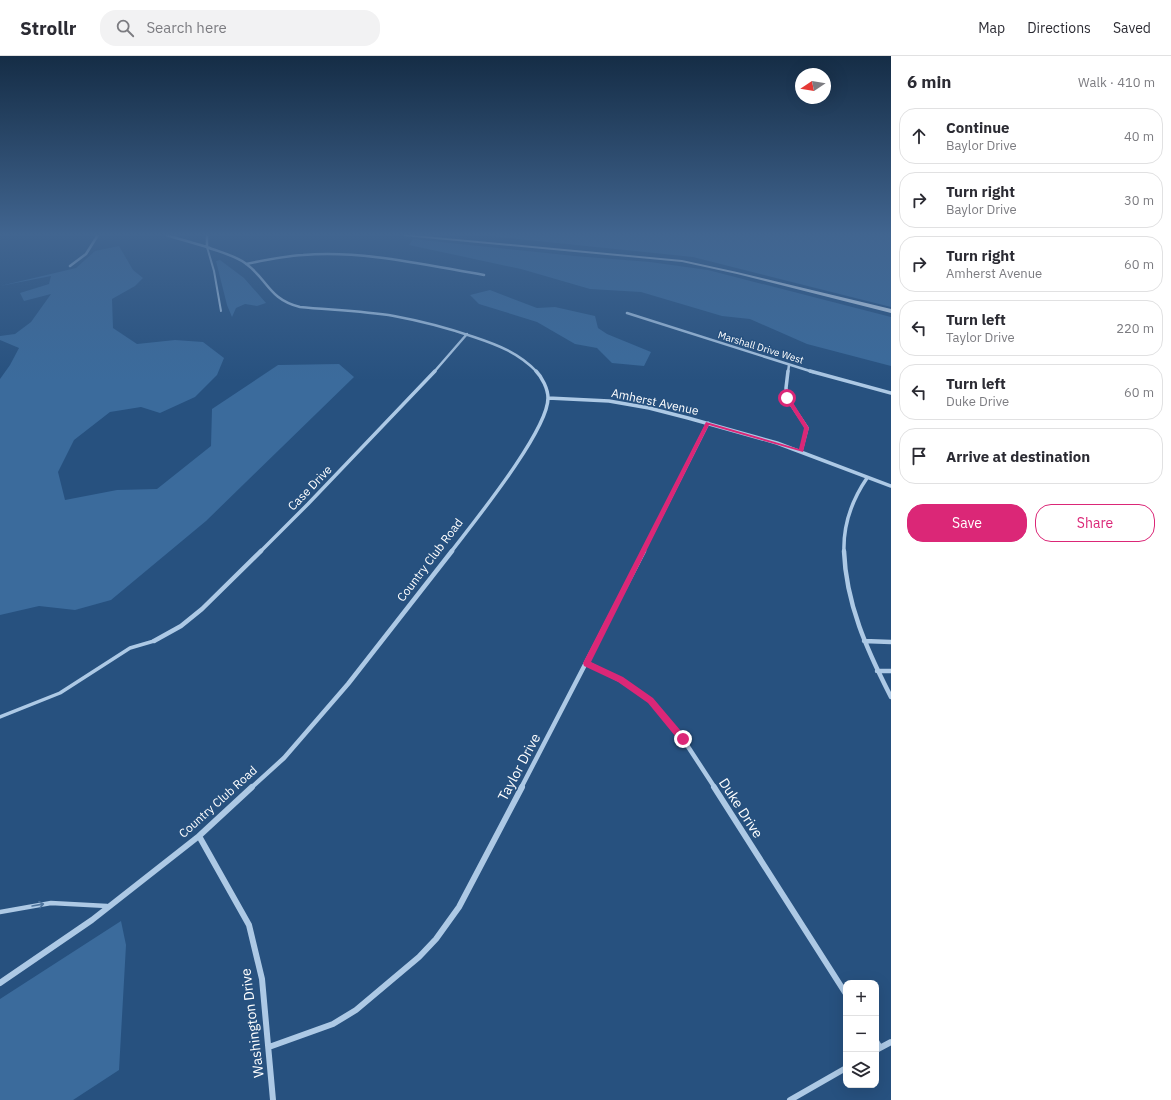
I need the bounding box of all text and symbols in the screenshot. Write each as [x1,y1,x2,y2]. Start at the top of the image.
search box [100,10,380,46]
text: Strollr [20,16,76,40]
icon: search [114,17,136,39]
text: Search here [146,18,227,37]
text: Map [978,19,1005,37]
text: Directions [1027,19,1091,37]
text: Saved [1113,19,1151,37]
north arrow [795,68,831,104]
text: 6 min [907,71,951,93]
text: Walk · 410 m [1078,74,1155,91]
text: Continue [946,118,1010,137]
icon: ahead [908,125,930,147]
text: 40 m [1124,128,1154,145]
text: Baylor Drive [946,137,1017,154]
text: Turn right [946,182,1015,201]
icon: right [908,189,930,211]
text: 30 m [1124,192,1154,209]
text: Baylor Drive [946,201,1017,218]
text: Turn right [946,246,1015,265]
icon: right [908,253,930,275]
text: 60 m [1124,256,1154,273]
text: Amherst Avenue [946,265,1042,282]
text: Turn left [946,310,1006,329]
icon: left [908,317,930,339]
text: 220 m [1116,320,1154,337]
street label: Marshall Drive West [716,328,806,367]
text: Taylor Drive [946,329,1015,346]
text: Turn left [946,374,1006,393]
icon: left [908,381,930,403]
text: 60 m [1124,384,1154,401]
street label: Amherst Avenue [610,385,701,418]
route start [778,389,796,407]
text: Duke Drive [946,393,1009,410]
icon: arrive [908,445,930,467]
text: Arrive at destination [946,447,1090,466]
street label: Case Drive [284,462,335,513]
button: Save [907,504,1027,542]
button: Share [1035,504,1155,542]
street label: Country Club Road [393,515,466,604]
street label: Taylor Drive [494,730,544,804]
route end [674,730,692,748]
street label: Country Club Road [175,763,260,841]
street label: Duke Drive [715,775,767,842]
one-way arrow [32,901,45,909]
street label: Washington Drive [236,967,268,1079]
map controls [843,980,879,1088]
button: + [843,980,879,1016]
button: − [843,1016,879,1052]
button: layers [843,1052,879,1088]

